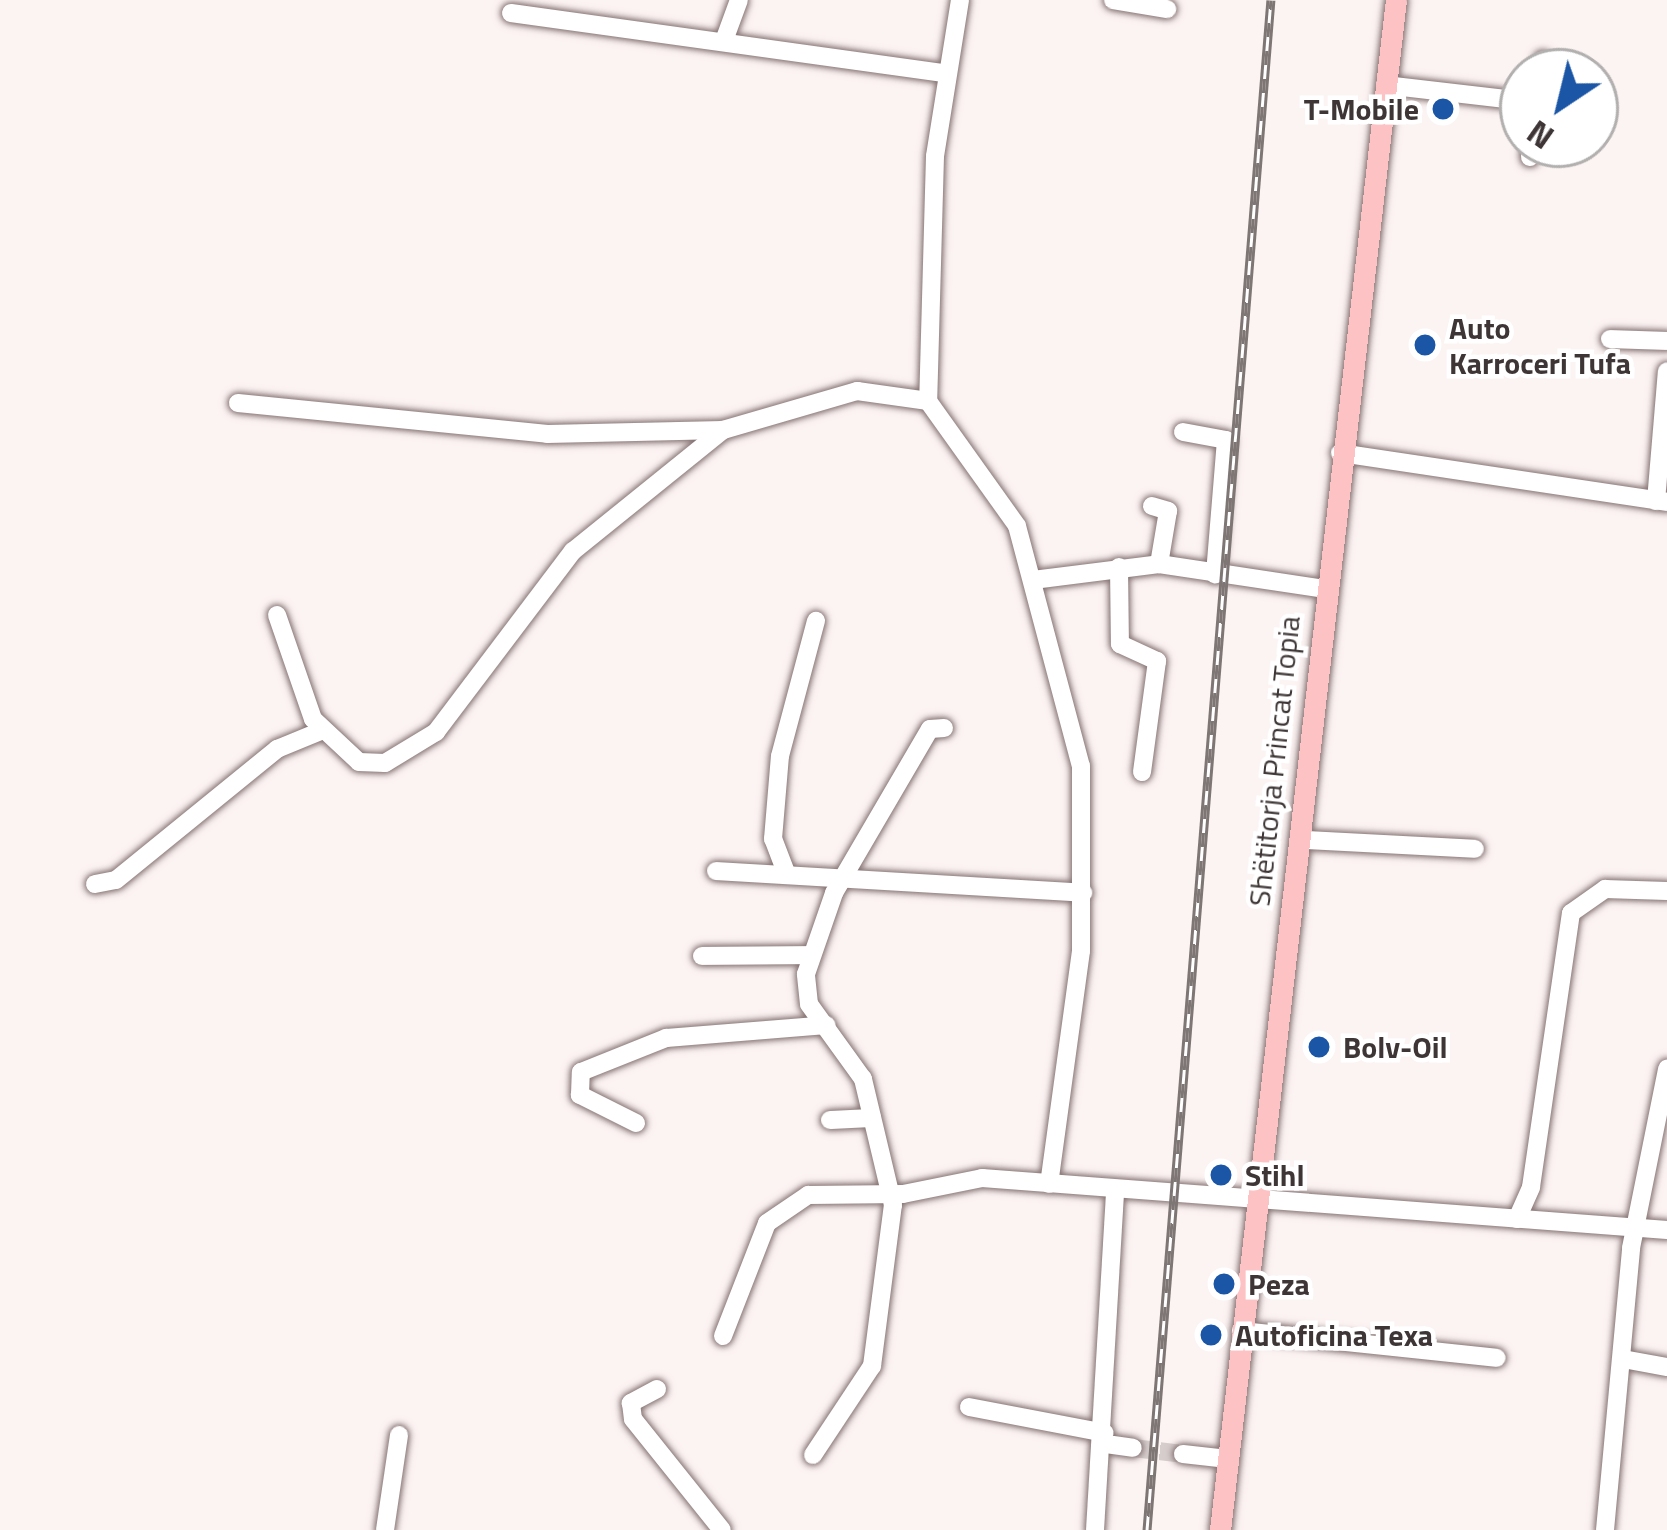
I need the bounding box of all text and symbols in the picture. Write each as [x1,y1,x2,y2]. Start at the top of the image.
north arrow [1499,48,1619,168]
place label: T-Mobile [1304,91,1419,127]
marker: T-Mobile [1430,96,1456,122]
text: N [1516,108,1564,162]
place label: Auto Karroceri Tufa [1449,310,1631,380]
marker: Auto Karroceri Tufa [1412,332,1438,358]
street label: Shëtitorja Princat Topia [1241,614,1307,908]
place label: Bolv-Oil [1343,1029,1448,1065]
marker: Bolv-Oil [1306,1034,1332,1060]
place label: Stihl [1245,1157,1305,1193]
marker: Stihl [1208,1162,1234,1188]
place label: Peza [1248,1266,1310,1302]
marker: Peza [1211,1271,1237,1297]
place label: Autoficina Texa [1235,1317,1433,1353]
marker: Autoficina Texa [1198,1322,1224,1348]

